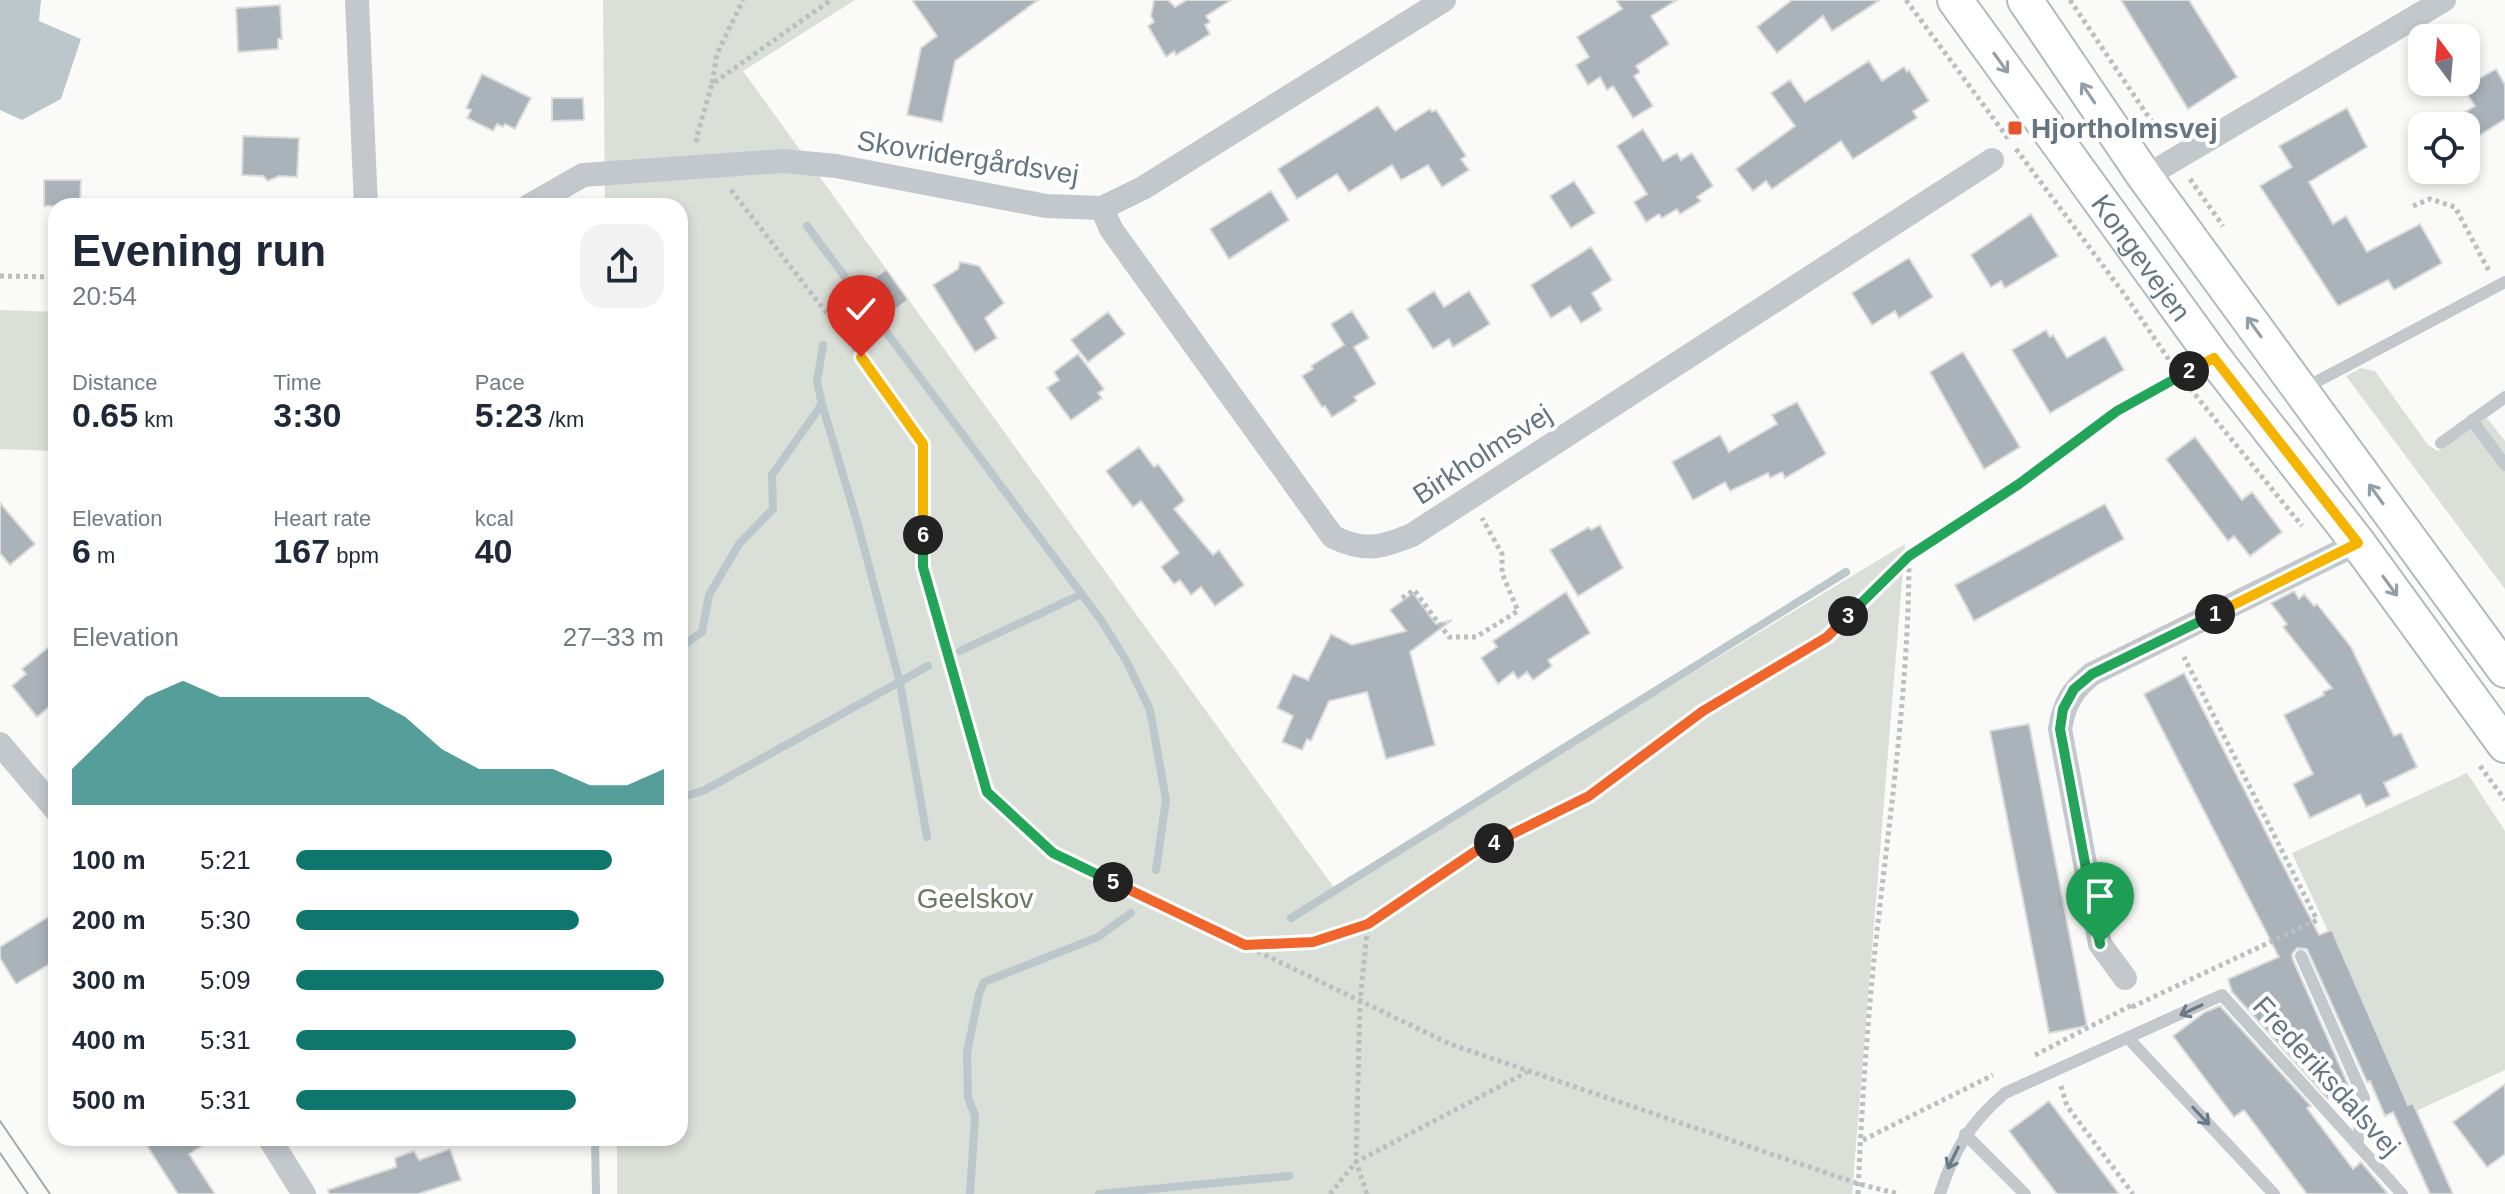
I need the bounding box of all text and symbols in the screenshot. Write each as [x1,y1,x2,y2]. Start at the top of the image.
north arrow [2408,24,2480,96]
map controls [2408,24,2480,184]
one-way arrow [1993,52,2010,73]
one-way arrow [2079,82,2096,104]
button: locate [2408,112,2480,184]
place label: Hjortholmsvej [2031,113,2218,144]
marker: Hjortholmsvej [2006,119,2024,137]
street label: Skovridergårdsvej [855,125,1081,190]
street label: Kongevejen [2085,189,2197,327]
button: share [580,224,664,308]
text: Evening run [72,226,326,275]
pin [827,275,895,357]
text: 20:54 [72,281,137,311]
icon: check [839,287,883,331]
one-way arrow [2246,317,2263,339]
pin: 2 [2169,351,2209,391]
text: 2 [2183,358,2195,383]
text: Distance [72,370,158,395]
text: Time [273,370,321,395]
text: Pace [475,370,525,395]
text: 0.65 [72,396,138,434]
text: 3:30 [273,396,341,434]
text: 5:23 [475,396,543,434]
street label: Birkholmsvej [1407,398,1557,511]
text: km [138,407,174,432]
text: /km [543,407,584,432]
one-way arrow [2368,484,2385,505]
text: Elevation [72,506,163,531]
text: Heart rate [273,506,371,531]
text: kcal [475,506,514,531]
pin: 6 [903,515,943,555]
text: 6 [917,522,929,547]
text: 6 [72,532,91,570]
text: 167 [273,532,330,570]
text: 40 [475,532,512,570]
text: m [91,543,115,568]
text: bpm [330,543,379,568]
one-way arrow [2381,575,2398,597]
pin: 1 [2195,594,2235,634]
pin: 3 [1828,596,1868,636]
text: 1 [2209,601,2221,626]
text: 3 [1842,603,1854,628]
text: Elevation [72,622,179,652]
text: 27–33 m [563,622,664,652]
pin: 4 [1474,823,1514,863]
text: 4 [1488,830,1500,855]
text: 100 m [72,845,146,875]
text: 5:21 [200,845,251,875]
pin: 5 [1093,862,1133,902]
pin [2066,862,2134,944]
text: 5 [1107,869,1119,894]
icon: arrive [2078,874,2122,918]
park label: Geelskov [917,883,1033,914]
text: 200 m [72,905,146,935]
text: 5:30 [200,905,251,935]
text: 300 m [72,965,146,995]
text: 5:09 [200,965,251,995]
street label: Frederiksdalsvej [2247,990,2406,1162]
one-way arrow [2179,1003,2203,1018]
text: 400 m [72,1025,146,1055]
text: 5:31 [200,1025,251,1055]
text: 500 m [72,1085,146,1115]
text: 5:31 [200,1085,251,1115]
one-way arrow [2191,1106,2210,1126]
one-way arrow [1945,1146,1960,1170]

